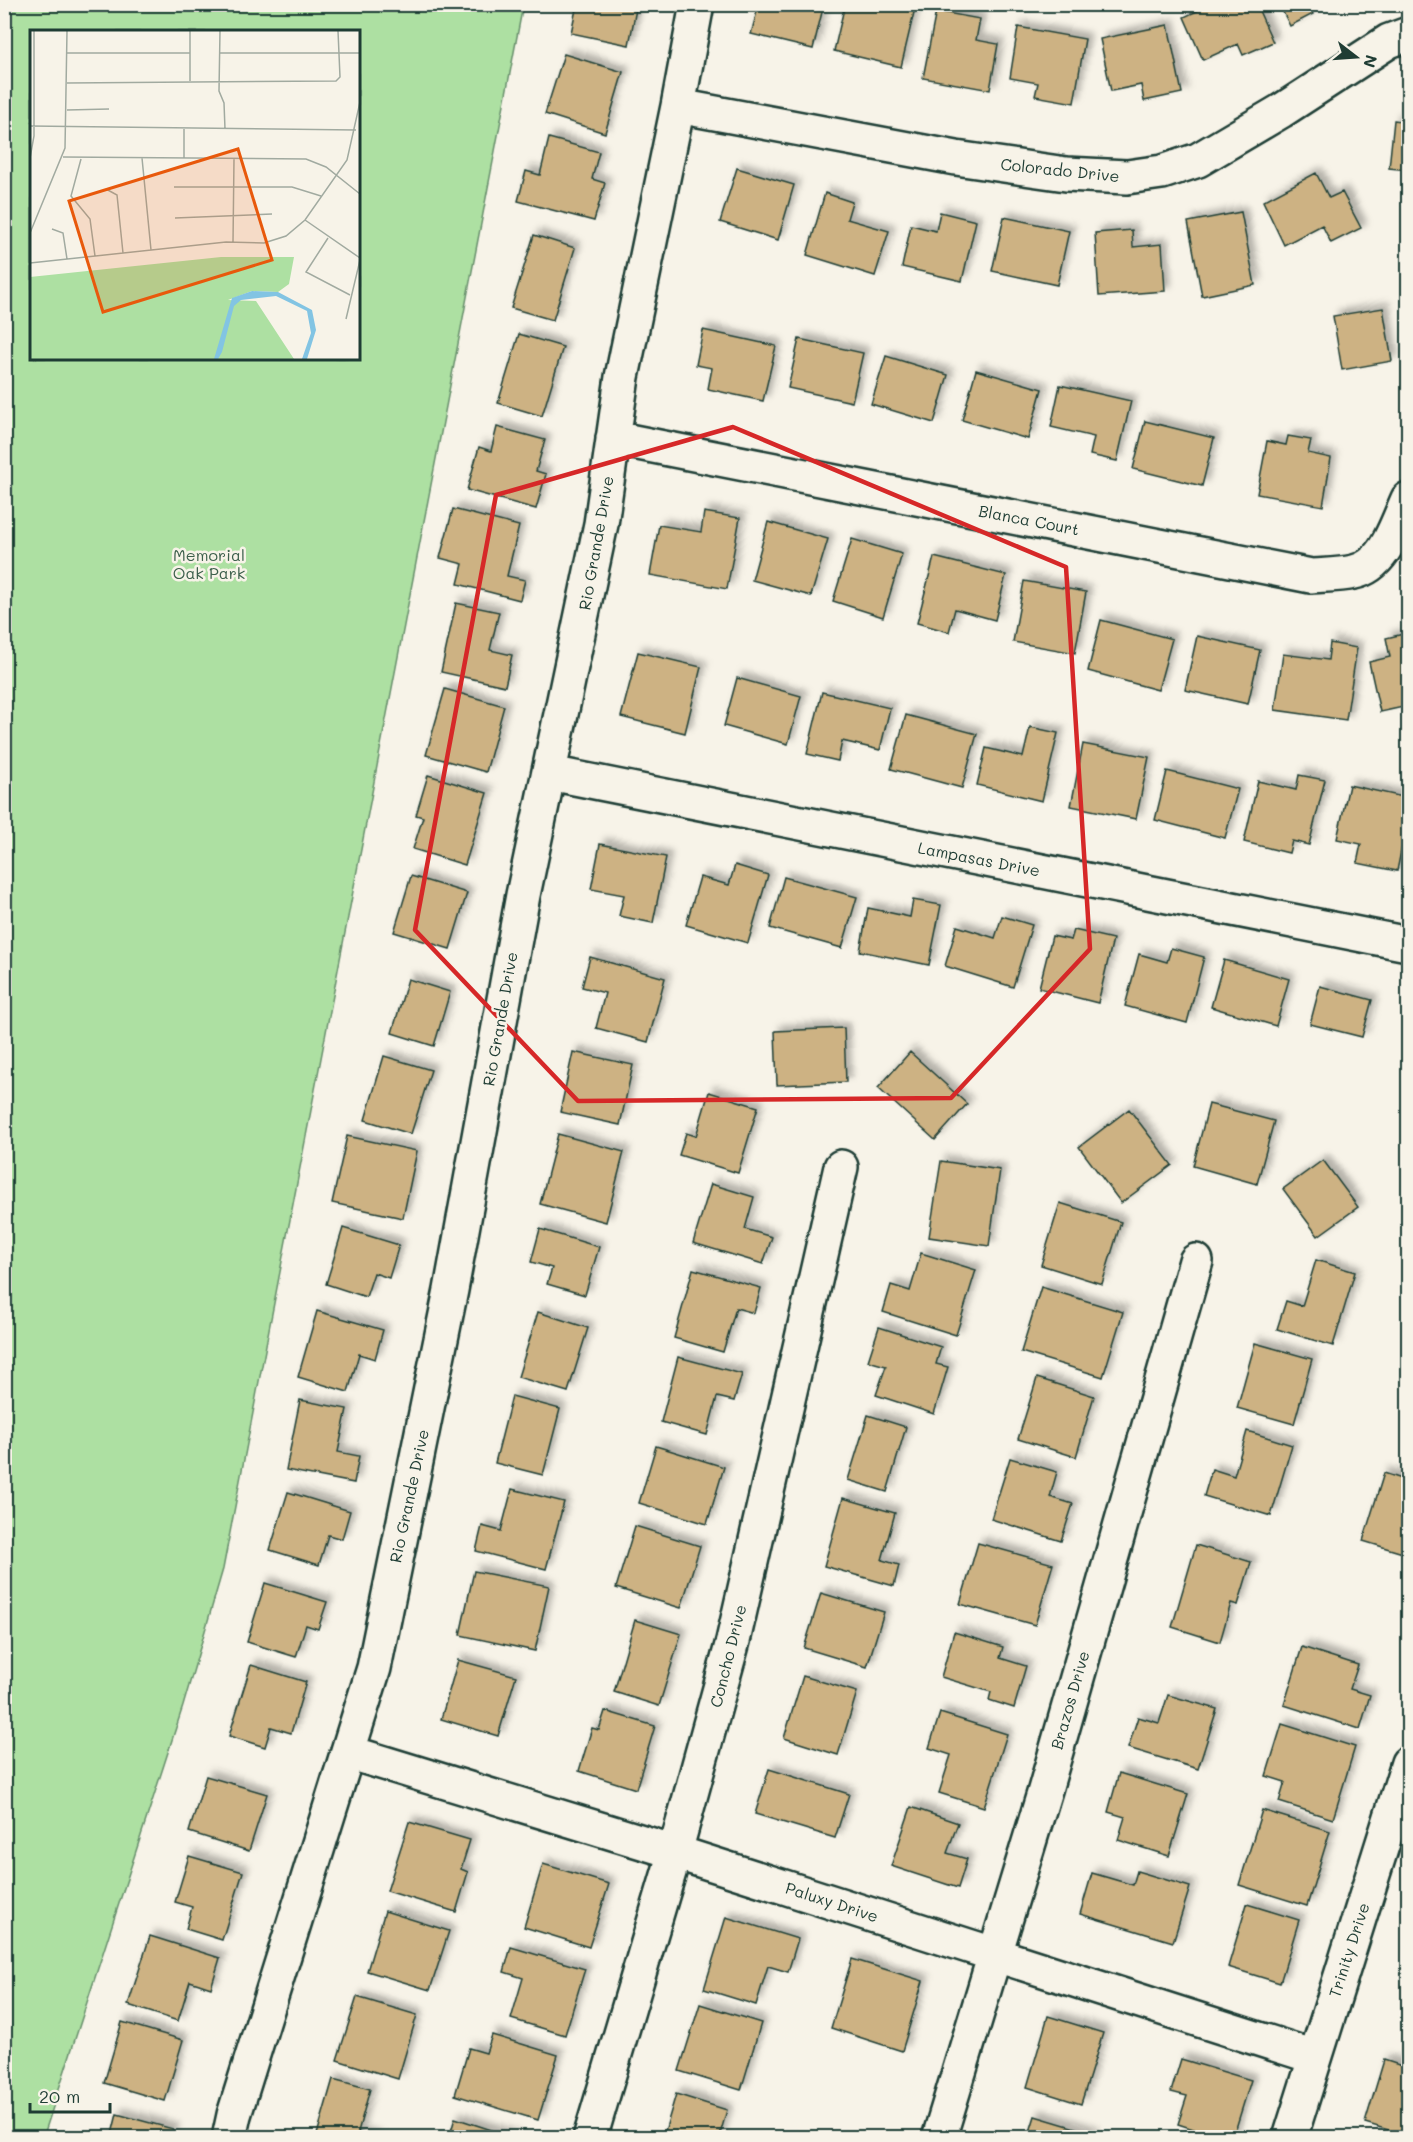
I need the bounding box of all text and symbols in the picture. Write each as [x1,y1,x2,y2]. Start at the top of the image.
north arrow [1326,27,1386,87]
inset map [30,30,360,360]
text: N [1359,53,1383,70]
street label: Colorado Drive [1000,153,1121,186]
street label: Rio Grande Drive [573,474,618,612]
street label: Blanca Court [977,499,1081,540]
park label: Memorial Oak Park [173,544,245,583]
street label: Lampasas Drive [916,836,1042,881]
street label: Rio Grande Drive [477,950,522,1088]
street label: Rio Grande Drive [384,1427,433,1565]
street label: Concho Drive [705,1602,750,1709]
street label: Brazos Drive [1045,1648,1094,1752]
street label: Paluxy Drive [783,1877,881,1926]
street label: Trinity Drive [1323,1900,1374,2000]
scale bar [30,2076,110,2114]
text: 20 m [39,2084,80,2108]

